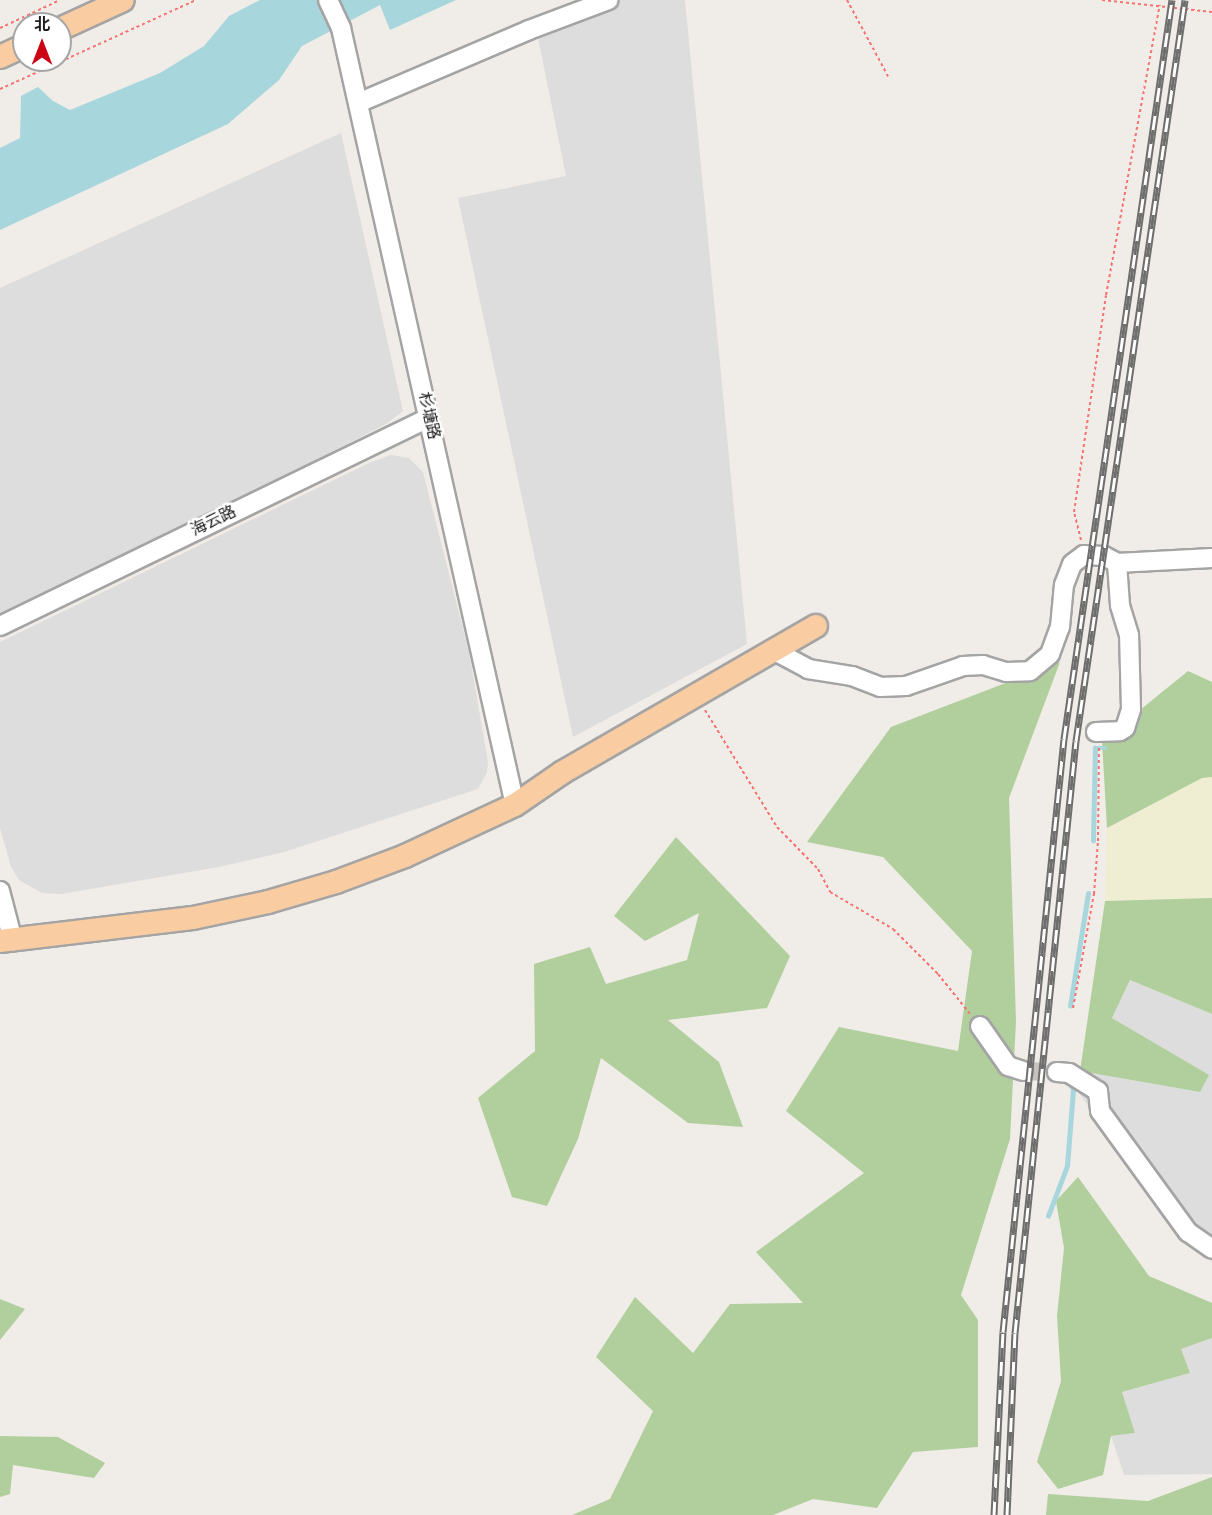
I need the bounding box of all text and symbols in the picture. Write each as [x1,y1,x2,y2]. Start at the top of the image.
north arrow [12,12,72,72]
text: 北 [34,16,50,35]
street label: 杉塘路 [413,390,443,442]
street label: 海云路 [188,503,240,541]

